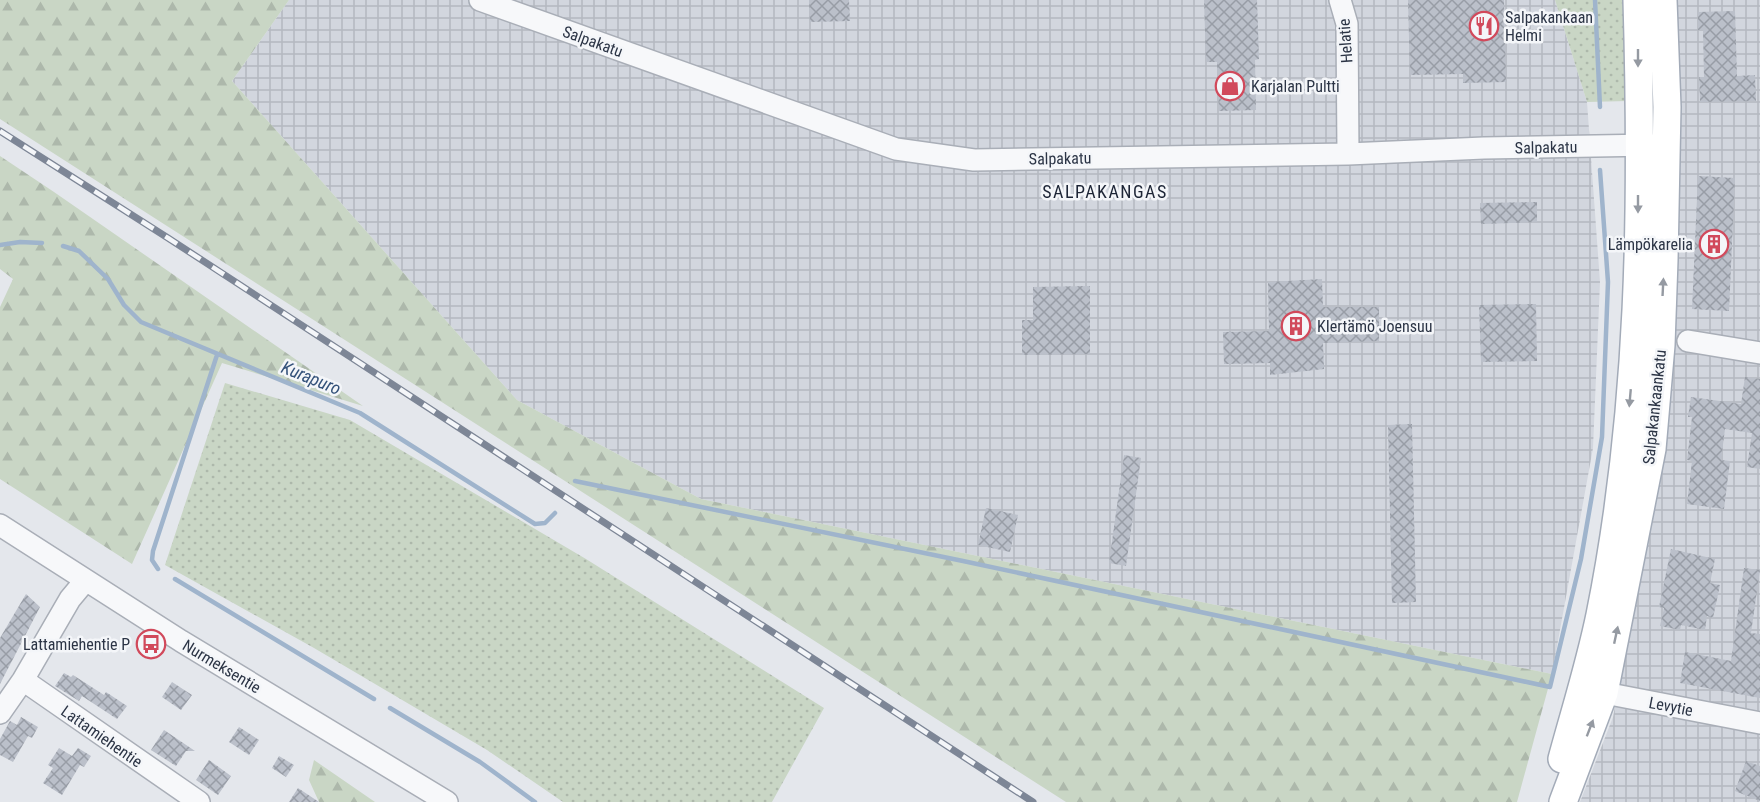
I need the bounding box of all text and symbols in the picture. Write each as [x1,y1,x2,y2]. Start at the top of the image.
place label: Salpakankaan Helmi [1505,8,1593,45]
restaurant icon: Salpakankaan Helmi [1468,10,1500,42]
street label: Helatie [1334,18,1357,64]
street label: Salpakatu [560,22,625,61]
one-way arrow [1633,49,1643,68]
shop icon: Karjalan Pultti [1214,70,1246,102]
place label: Karjalan Pultti [1251,77,1340,96]
street label: Salpakatu [1515,137,1577,158]
street label: Salpakatu [1029,148,1091,169]
district label: SALPAKANGAS [1042,181,1168,202]
one-way arrow [1633,194,1643,213]
building icon: Lämpökarelia [1698,228,1730,260]
place label: Lämpökarelia [1608,235,1693,254]
one-way arrow [1659,277,1668,296]
building icon: KIertämö Joensuu [1280,310,1312,342]
place label: KIertämö Joensuu [1317,317,1432,336]
street label: Salpakankaankatu [1639,349,1670,465]
water label: Kurapuro [278,356,344,399]
one-way arrow [1625,389,1635,408]
one-way arrow [1612,626,1621,645]
bus stop icon: Lattamiehentie P [135,628,167,660]
place label: Lattamiehentie P [23,635,130,654]
street label: Nurmeksentie [179,636,264,697]
street label: Levytie [1647,693,1695,720]
street label: Lattamiehentie [58,702,146,771]
one-way arrow [1586,718,1596,736]

